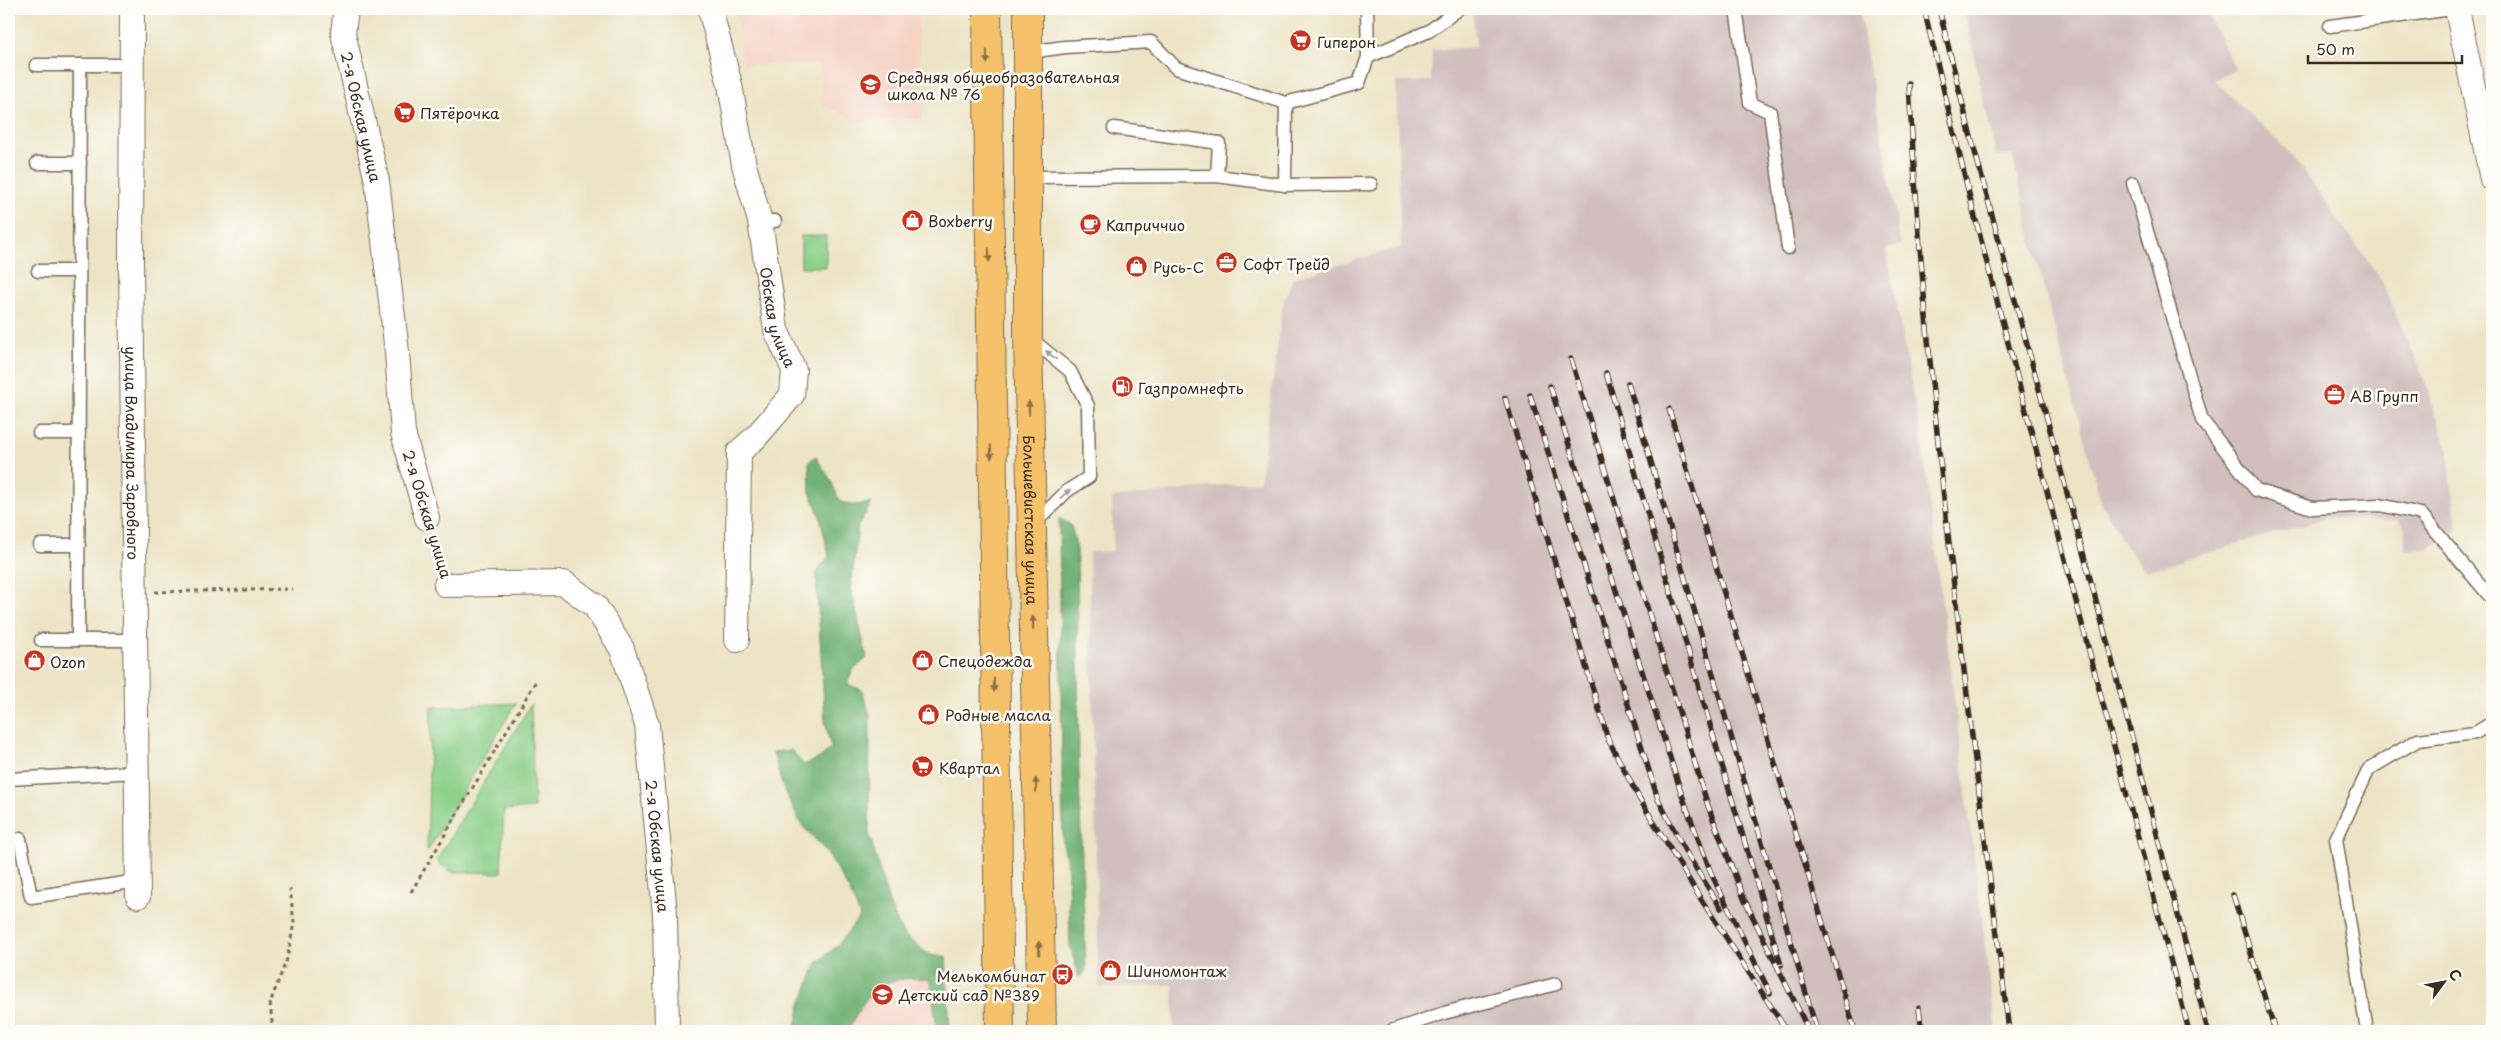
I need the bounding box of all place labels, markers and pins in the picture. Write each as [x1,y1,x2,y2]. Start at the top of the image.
supermarket icon: Гиперон [1289,29,1313,53]
place label: Гиперон [1317,30,1376,53]
place label: Средняя общеобразовательная школа № 76 [887,65,1120,105]
school or university icon: Средняя общеобразовательная школа № 76 [859,73,883,97]
supermarket icon: Пятёрочка [392,100,416,124]
place label: Пятёрочка [420,101,500,124]
shop icon: Boxberry [900,208,924,232]
place label: Boxberry [928,209,993,232]
cafe icon: Каприччио [1078,212,1102,236]
place label: Каприччио [1106,213,1185,236]
office icon: Софт Трейд [1215,251,1239,275]
place label: Софт Трейд [1243,252,1330,275]
shop icon: Русь-С [1125,254,1149,278]
place label: Русь-С [1153,255,1204,278]
fuel station icon: Газпромнефть [1110,375,1134,399]
place label: Газпромнефть [1138,376,1243,399]
office icon: АВ Групп [2322,383,2346,407]
place label: АВ Групп [2350,384,2419,407]
shop icon: Спецодежда [910,648,934,672]
shop icon: Ozon [22,649,46,673]
place label: Спецодежда [938,649,1033,672]
place label: Ozon [50,650,86,673]
shop icon: Родные масла [917,702,941,726]
place label: Родные масла [945,703,1051,726]
supermarket icon: Квартал [911,755,935,779]
place label: Квартал [939,756,1000,779]
shop icon: Шиномонтаж [1099,958,1123,982]
place label: Шиномонтаж [1127,959,1226,982]
bus stop icon: Мелькомбинат [1050,963,1074,987]
place label: Мелькомбинат [937,964,1047,987]
school or university icon: Детский сад №389 [871,982,895,1006]
place label: Детский сад №389 [898,983,1040,1006]

